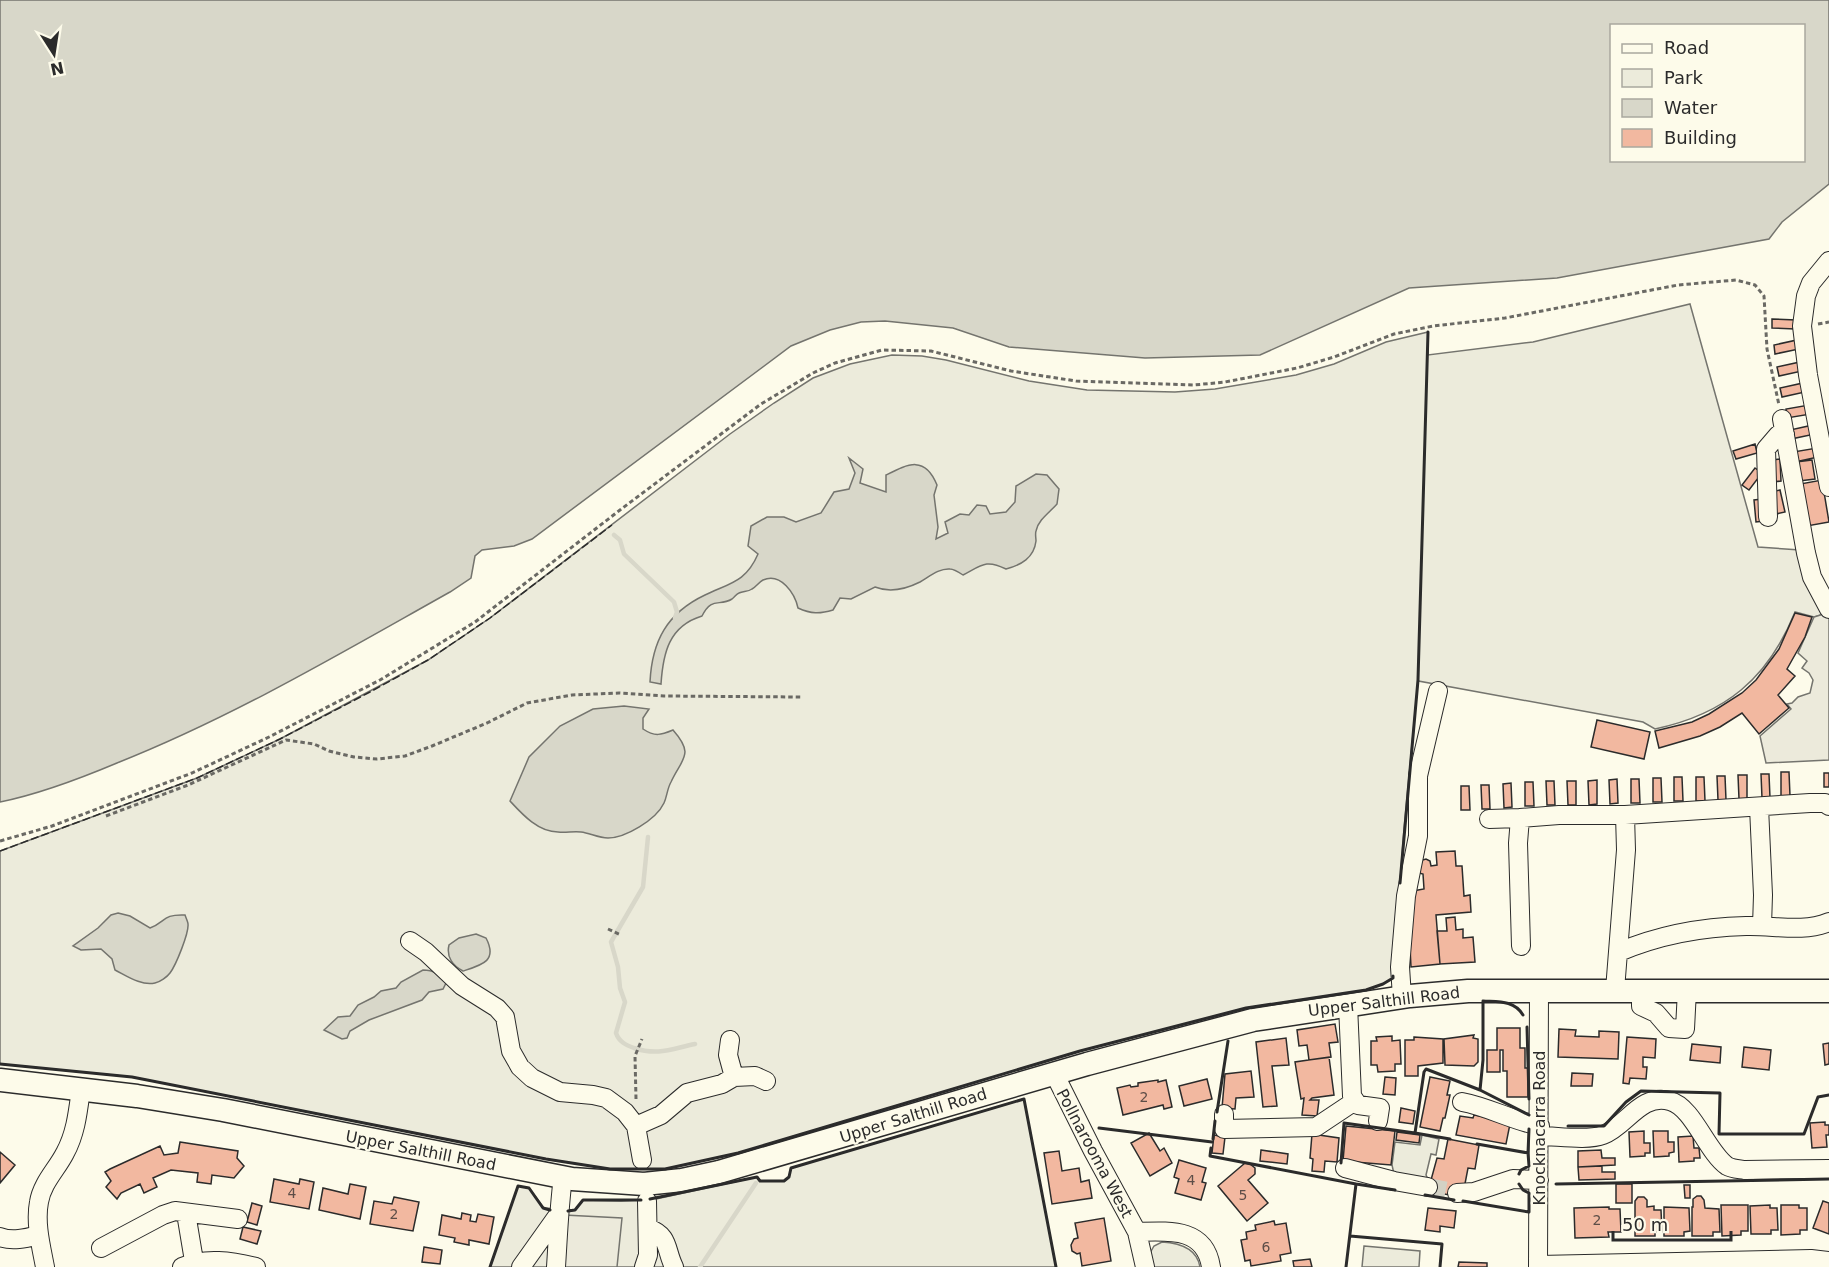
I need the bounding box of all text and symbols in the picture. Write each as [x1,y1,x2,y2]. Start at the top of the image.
north arrow [24,24,84,84]
legend [1610,24,1805,162]
text: Road [1664,37,1709,58]
text: N [48,57,66,79]
text: Park [1664,67,1703,88]
text: Water [1664,97,1718,118]
text: Building [1664,127,1737,148]
street label: Upper Salthill Road [1307,983,1461,1020]
street label: Knocknacarra Road [1530,1051,1549,1205]
street label: Upper Salthill Road [837,1084,989,1147]
street label: Pollnarooma West [1053,1085,1137,1221]
house number: 2 [1140,1089,1148,1105]
street label: Upper Salthill Road [344,1127,498,1174]
house number: 4 [1187,1172,1196,1188]
house number: 4 [288,1185,297,1201]
house number: 5 [1239,1187,1247,1203]
scale bar [1613,1204,1732,1242]
house number: 2 [390,1206,398,1222]
house number: 2 [1593,1212,1601,1228]
text: 50 m [1622,1214,1668,1235]
house number: 6 [1262,1239,1271,1255]

